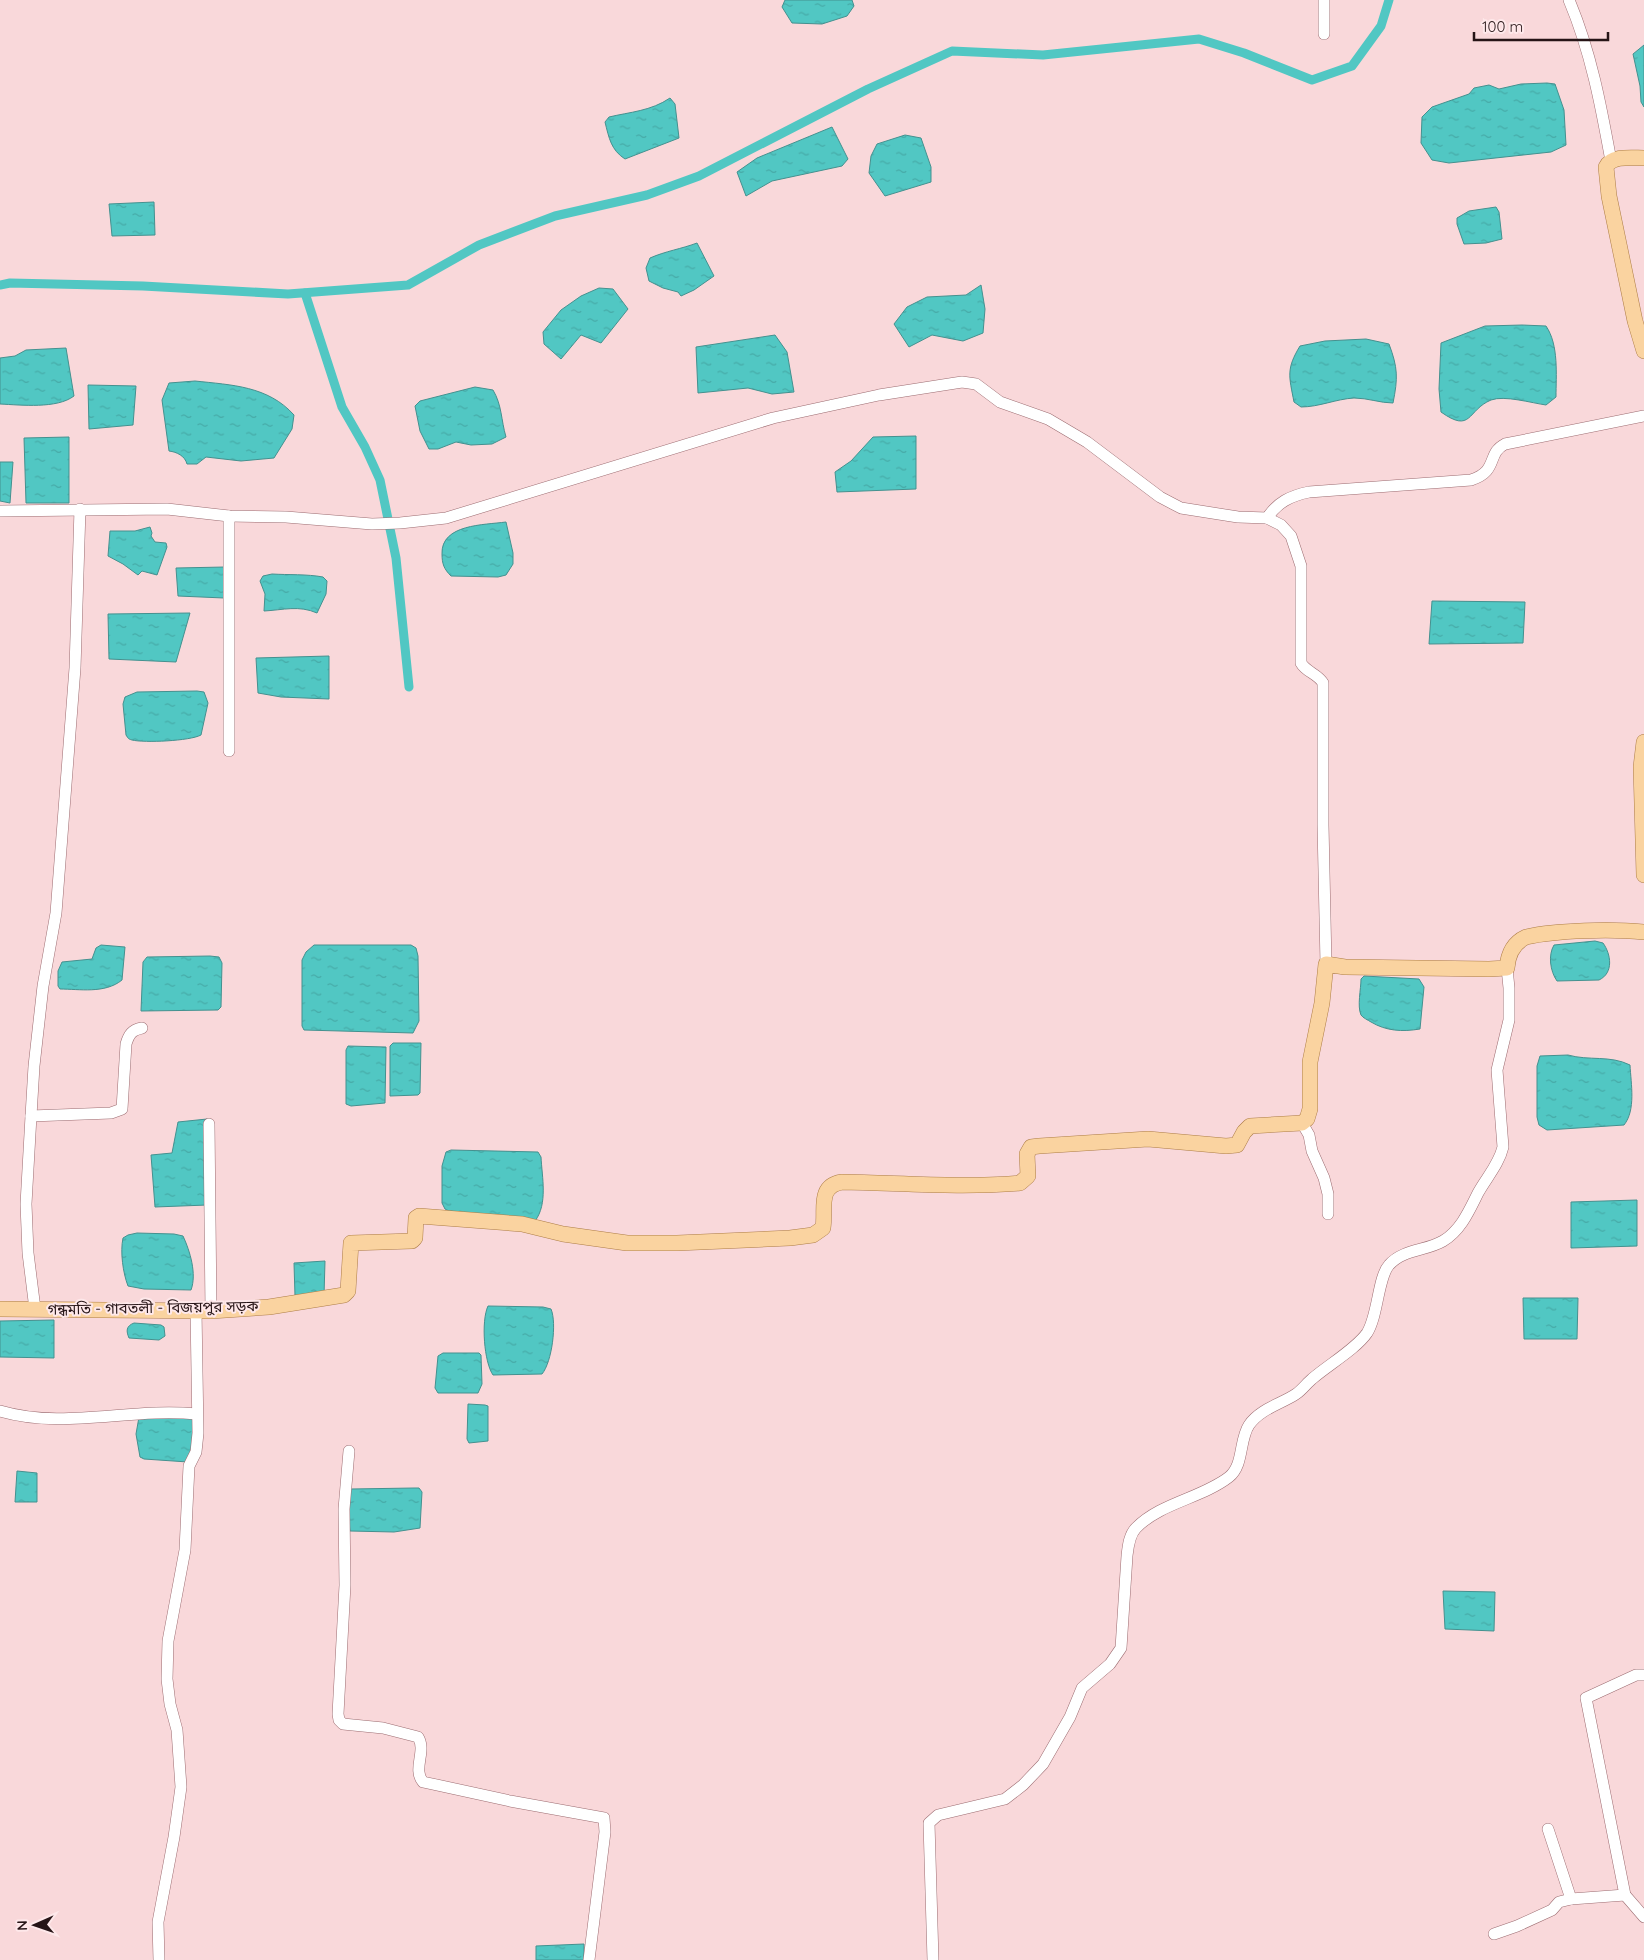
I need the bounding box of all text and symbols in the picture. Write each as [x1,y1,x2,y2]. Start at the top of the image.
scale bar [1474,10,1608,42]
text: 100 m [1482,17,1523,36]
street label: গন্ধমতি - গাবতলী - বিজয়পুর সড়ক [47,1296,259,1319]
north arrow [10,1900,60,1950]
text: N [13,1920,31,1931]

